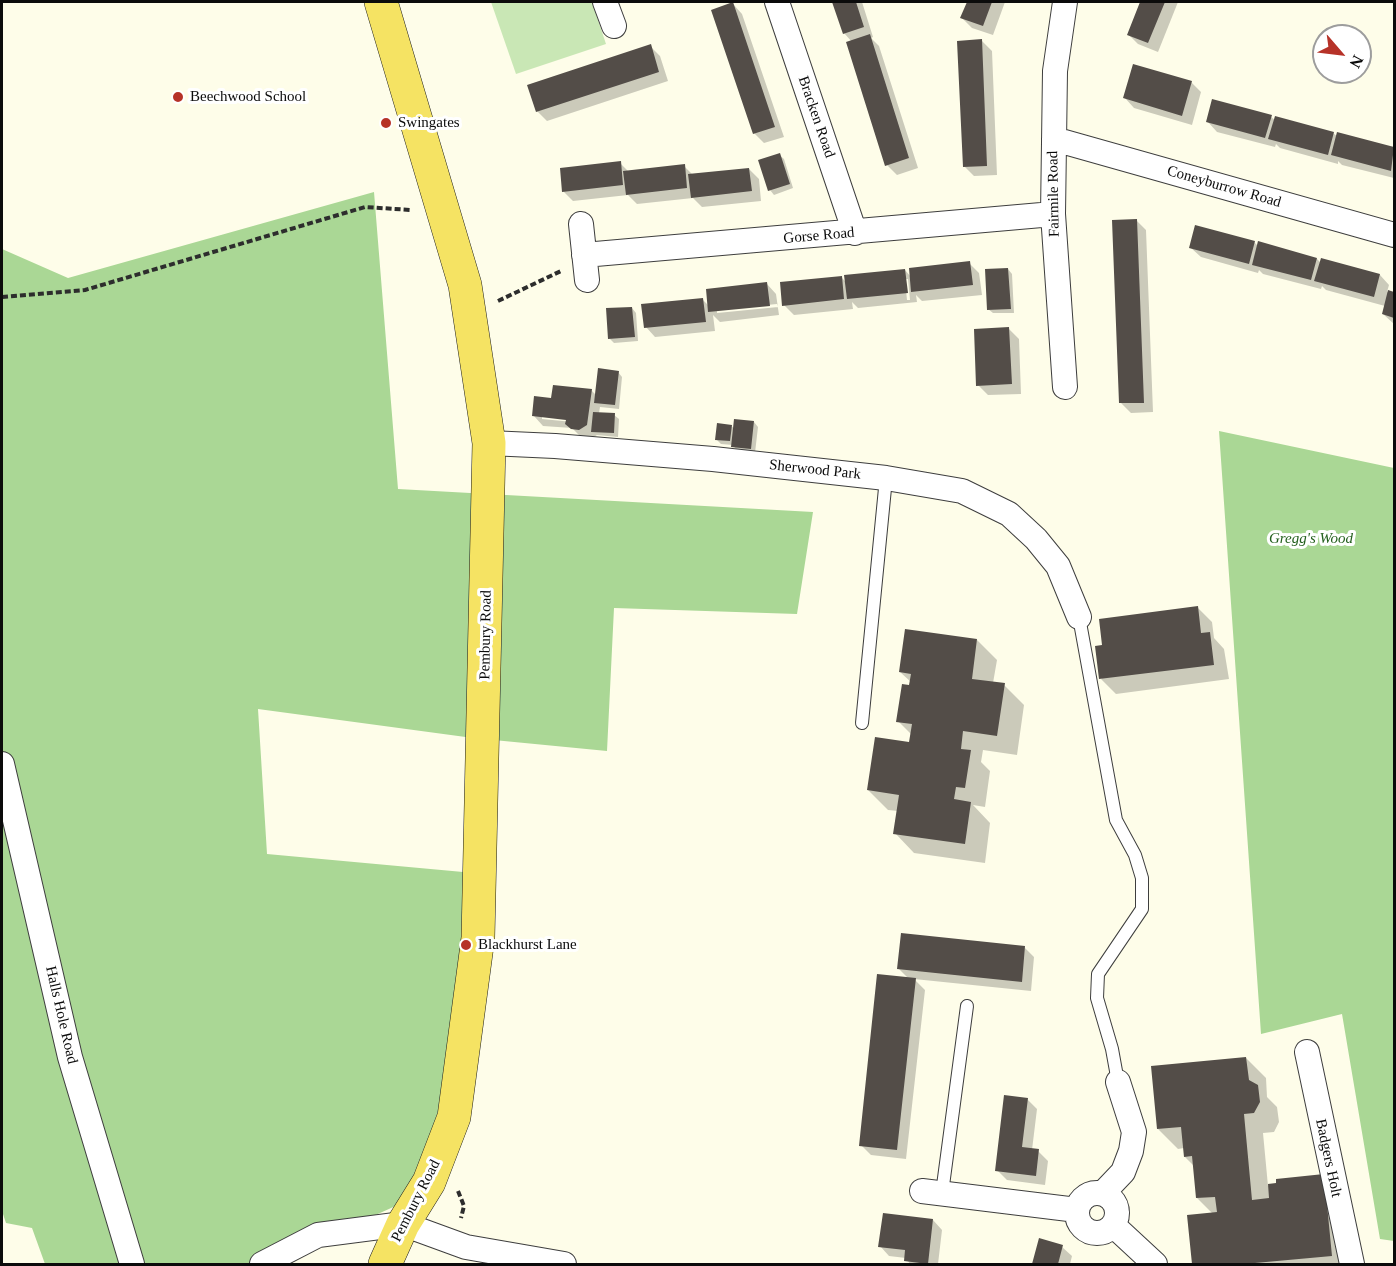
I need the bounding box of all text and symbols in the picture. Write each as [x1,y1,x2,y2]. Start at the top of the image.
north arrow [1312,24,1372,84]
text: N [1346,53,1367,71]
street label: Bracken Road [794,74,838,160]
place label: Beechwood School [190,88,306,106]
marker: Beechwood School [171,90,185,104]
place label: Swingates [398,114,460,132]
marker: Swingates [379,116,393,130]
street label: Fairmile Road [1044,151,1064,237]
street label: Coneyburrow Road [1165,162,1283,212]
street label: Gorse Road [783,224,855,248]
street label: Sherwood Park [768,456,862,484]
park label: Gregg's Wood [1269,530,1353,548]
street label: Pembury Road [476,590,496,680]
place label: Blackhurst Lane [478,936,577,954]
marker: Blackhurst Lane [459,938,473,952]
street label: Halls Hole Road [41,964,81,1066]
street label: Badgers Holt [1311,1117,1345,1199]
street label: Pembury Road [388,1157,444,1245]

